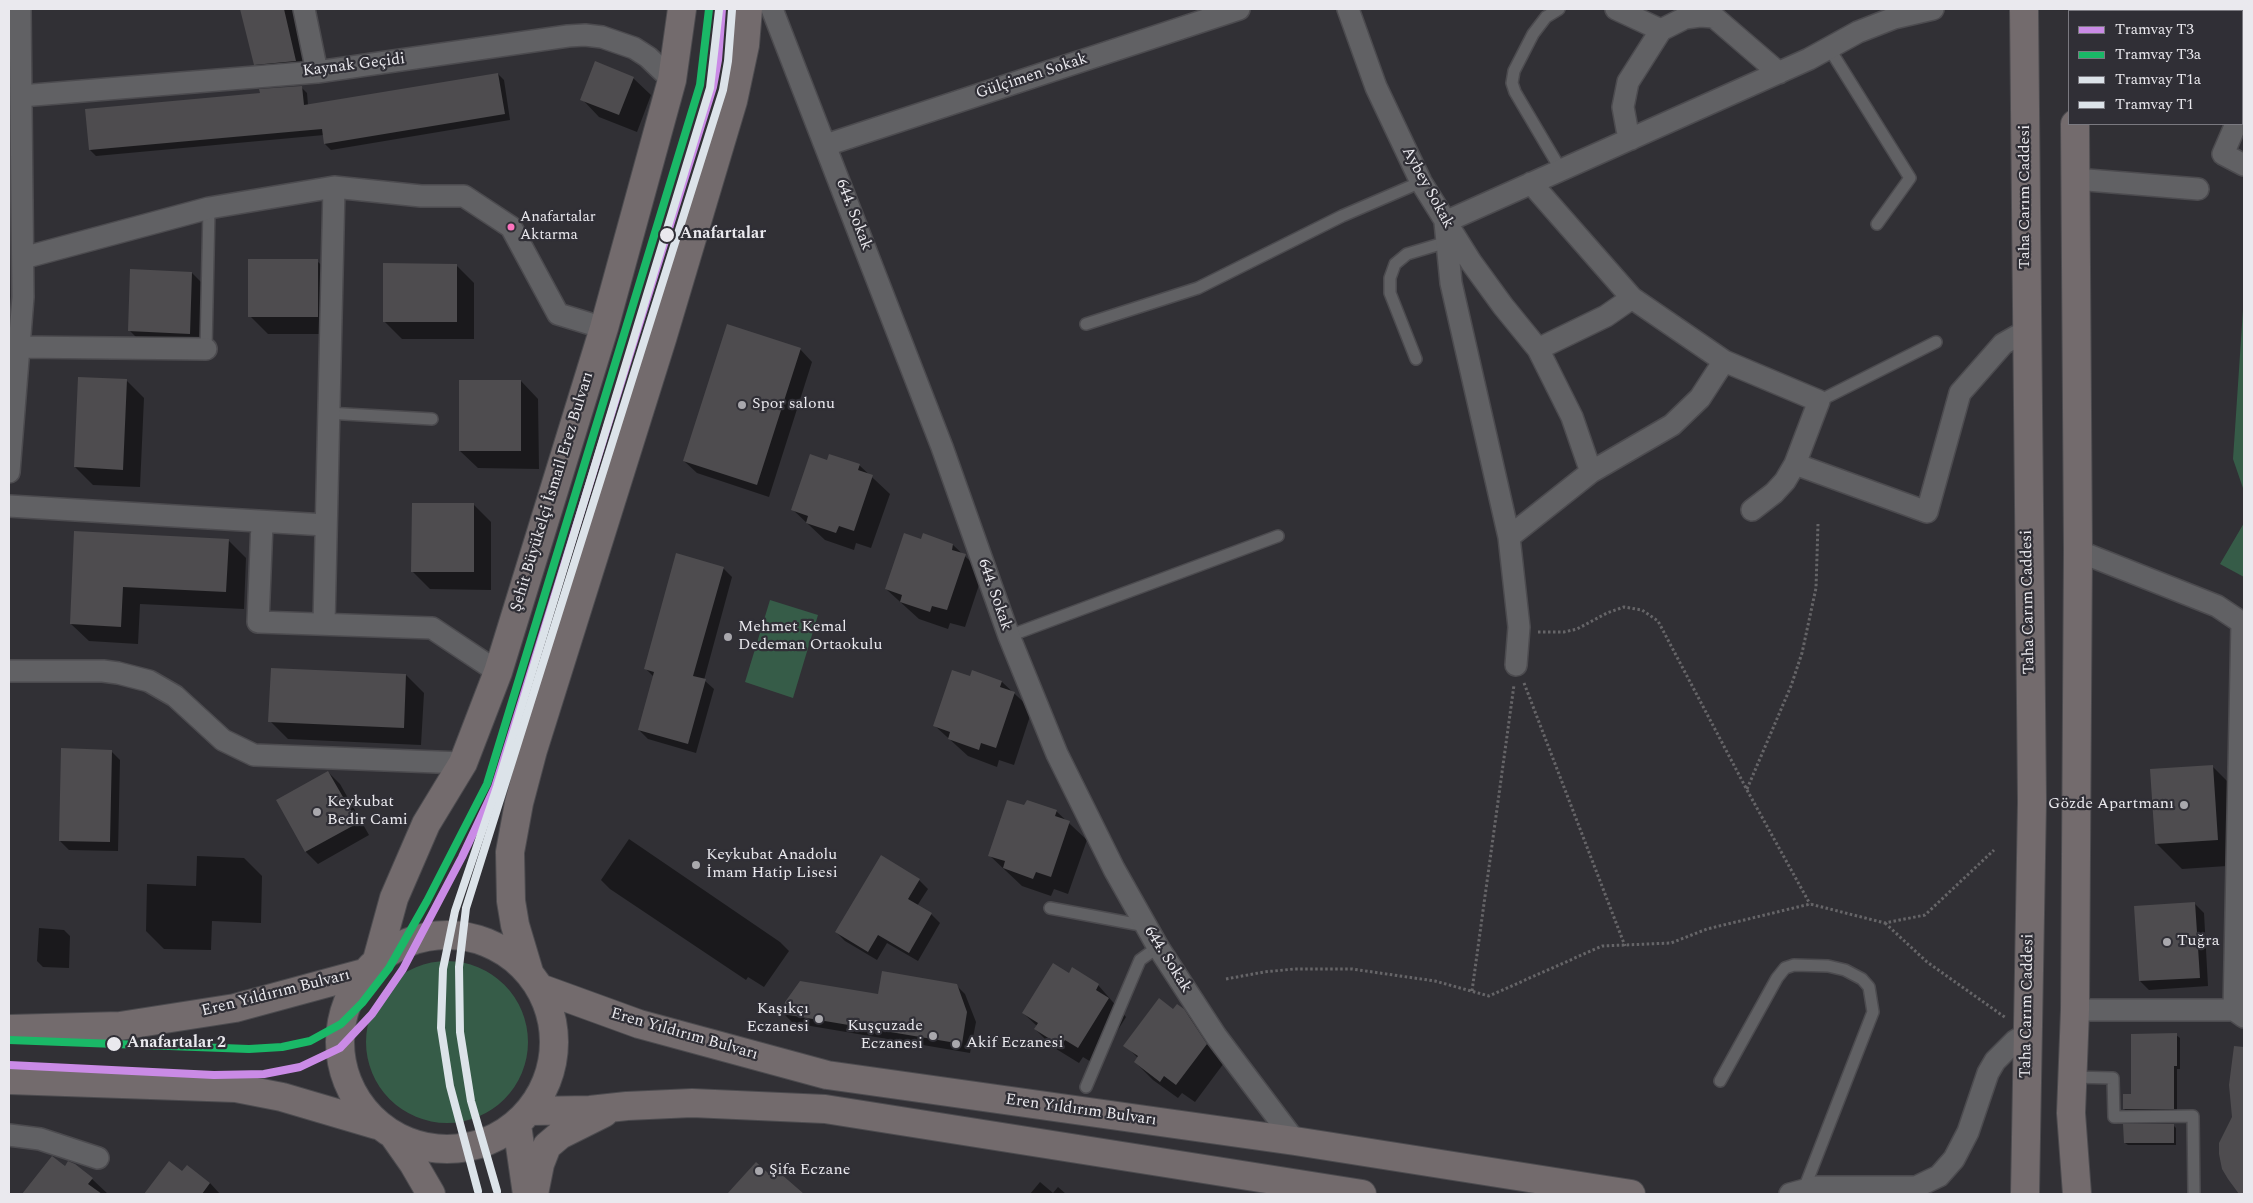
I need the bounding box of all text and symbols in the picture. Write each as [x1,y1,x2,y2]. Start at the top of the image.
legend [2068,10,2243,125]
text: Tramvay T3 [2115,18,2194,41]
text: Tramvay T3a [2115,43,2201,66]
street label: Kaynak Geçidi [302,50,406,82]
street label: Gülçimen Sokak [974,50,1090,104]
text: Tramvay T1a [2115,68,2201,91]
text: Tramvay T1 [2115,93,2194,116]
street label: Taha Carım Caddesi [2016,125,2036,269]
street label: Aybey Sokak [1397,144,1457,232]
street label: 644. Sokak [831,177,875,253]
place label: Anafartalar Aktarma [520,209,596,244]
marker: Anafartalar Aktarma [506,222,516,232]
place label: Anafartalar [680,225,766,245]
marker: Anafartalar [658,226,676,244]
street label: Şehit Büyükelçi İsmail Erez Bulvarı [507,370,599,614]
place label: Spor salonu [752,395,835,415]
marker: Spor salonu [736,399,748,411]
street label: Taha Carım Caddesi [2018,530,2040,674]
street label: 644. Sokak [973,557,1015,633]
place label: Mehmet Kemal Dedeman Ortaokulu [738,618,882,656]
marker: Mehmet Kemal Dedeman Ortaokulu [722,631,734,643]
place label: Keykubat Bedir Cami [327,793,408,831]
place label: Gözde Apartmanı [2048,795,2174,815]
marker: Gözde Apartmanı [2178,799,2190,811]
marker: Keykubat Bedir Cami [311,806,323,818]
place label: Keykubat Anadolu İmam Hatip Lisesi [706,846,838,884]
marker: Keykubat Anadolu İmam Hatip Lisesi [690,859,702,871]
street label: 644. Sokak [1139,923,1195,997]
place label: Tuğra [2177,932,2220,952]
street label: Taha Carım Caddesi [2017,934,2039,1078]
marker: Tuğra [2161,936,2173,948]
street label: Eren Yıldırım Bulvarı [200,966,352,1022]
place label: Kaşıkçı Eczanesi [746,1000,809,1038]
street label: Eren Yıldırım Bulvarı [608,1005,760,1065]
marker: Kaşıkçı Eczanesi [813,1013,825,1025]
place label: Kuşçuzade Eczanesi [847,1017,923,1055]
marker: Kuşçuzade Eczanesi [927,1030,939,1042]
place label: Anafartalar 2 [127,1034,226,1054]
place label: Akif Eczanesi [966,1034,1064,1054]
marker: Anafartalar 2 [105,1035,123,1053]
marker: Akif Eczanesi [950,1038,962,1050]
street label: Eren Yıldırım Bulvarı [1004,1091,1158,1131]
place label: Şifa Eczane [769,1161,850,1181]
marker: Şifa Eczane [753,1165,765,1177]

